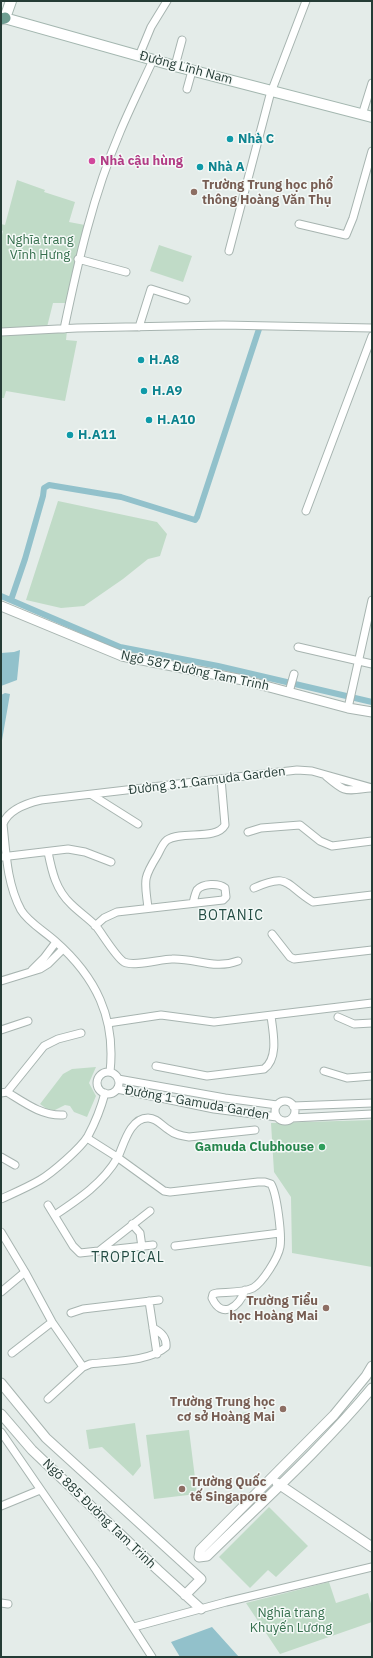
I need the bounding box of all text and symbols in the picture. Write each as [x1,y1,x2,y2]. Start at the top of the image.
street label: Đường Lĩnh Nam [138,48,234,88]
place label: Nhà C [238,131,274,147]
marker: Nhà C [225,134,235,144]
place label: Nhà cậu hùng [100,153,183,169]
marker: Nhà cậu hùng [87,156,97,166]
place label: Nhà A [208,159,245,175]
marker: Nhà A [195,162,205,172]
place label: Trường Trung học phổ thông Hoàng Văn Thụ [202,177,333,208]
marker: Trường Trung học phổ thông Hoàng Văn Thụ [189,187,199,197]
park label: Nghĩa trang Vĩnh Hưng [6,232,74,263]
place label: H.A8 [149,352,179,368]
marker: H.A8 [136,355,146,365]
place label: H.A9 [152,383,182,399]
marker: H.A9 [139,386,149,396]
place label: H.A10 [157,412,195,428]
marker: H.A10 [144,415,154,425]
place label: H.A11 [78,427,116,443]
marker: H.A11 [65,430,75,440]
street label: Ngõ 587 Đường Tam Trinh [119,648,271,694]
street label: Đường 3.1 Gamuda Garden [128,764,286,798]
district label: BOTANIC [198,908,264,924]
street label: Đường 1 Gamuda Garden [123,1083,271,1123]
place label: Gamuda Clubhouse [195,1139,314,1155]
marker: Gamuda Clubhouse [317,1142,327,1152]
district label: TROPICAL [91,1250,165,1266]
place label: Trường Tiểu học Hoàng Mai [229,1293,318,1324]
marker: Trường Tiểu học Hoàng Mai [321,1303,331,1313]
place label: Trường Trung học cơ sở Hoàng Mai [170,1394,275,1425]
marker: Trường Trung học cơ sở Hoàng Mai [278,1404,288,1414]
street label: Ngõ 885 Đường Tam Trinh [39,1456,159,1572]
place label: Trường Quốc tế Singapore [190,1474,267,1505]
marker: Trường Quốc tế Singapore [177,1484,187,1494]
park label: Nghĩa trang Khuyến Lương [250,1605,332,1636]

